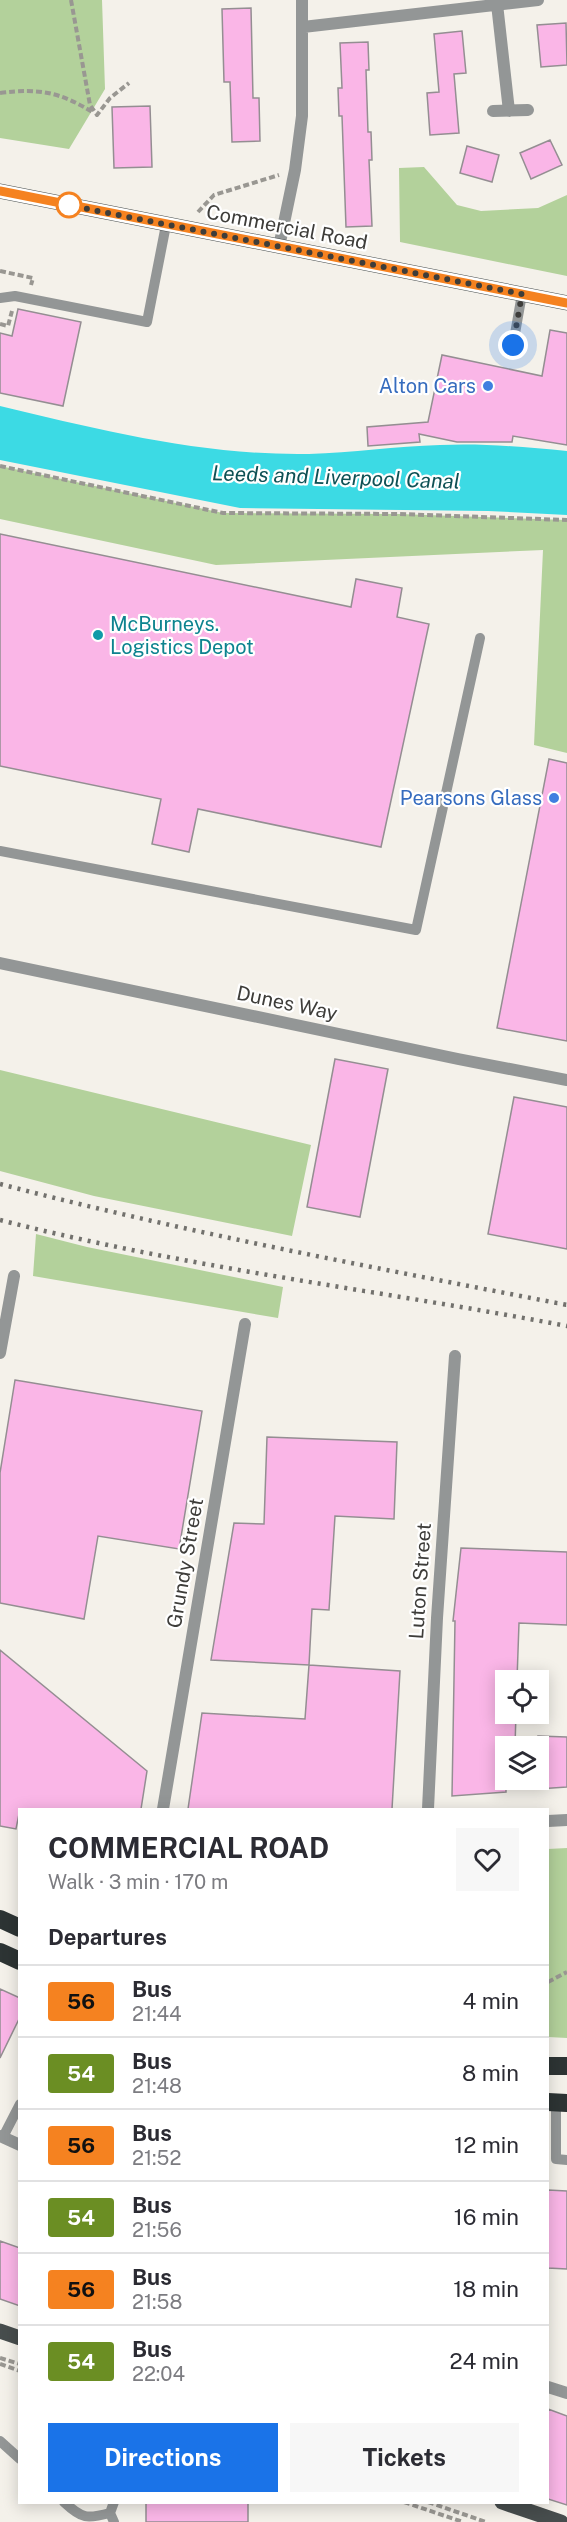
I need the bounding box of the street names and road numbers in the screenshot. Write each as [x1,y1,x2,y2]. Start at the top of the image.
street label: Commercial Road [204,200,370,254]
street label: Dunes Way [234,981,340,1025]
street label: Grundy Street [162,1496,208,1630]
street label: Luton Street [404,1522,436,1640]

